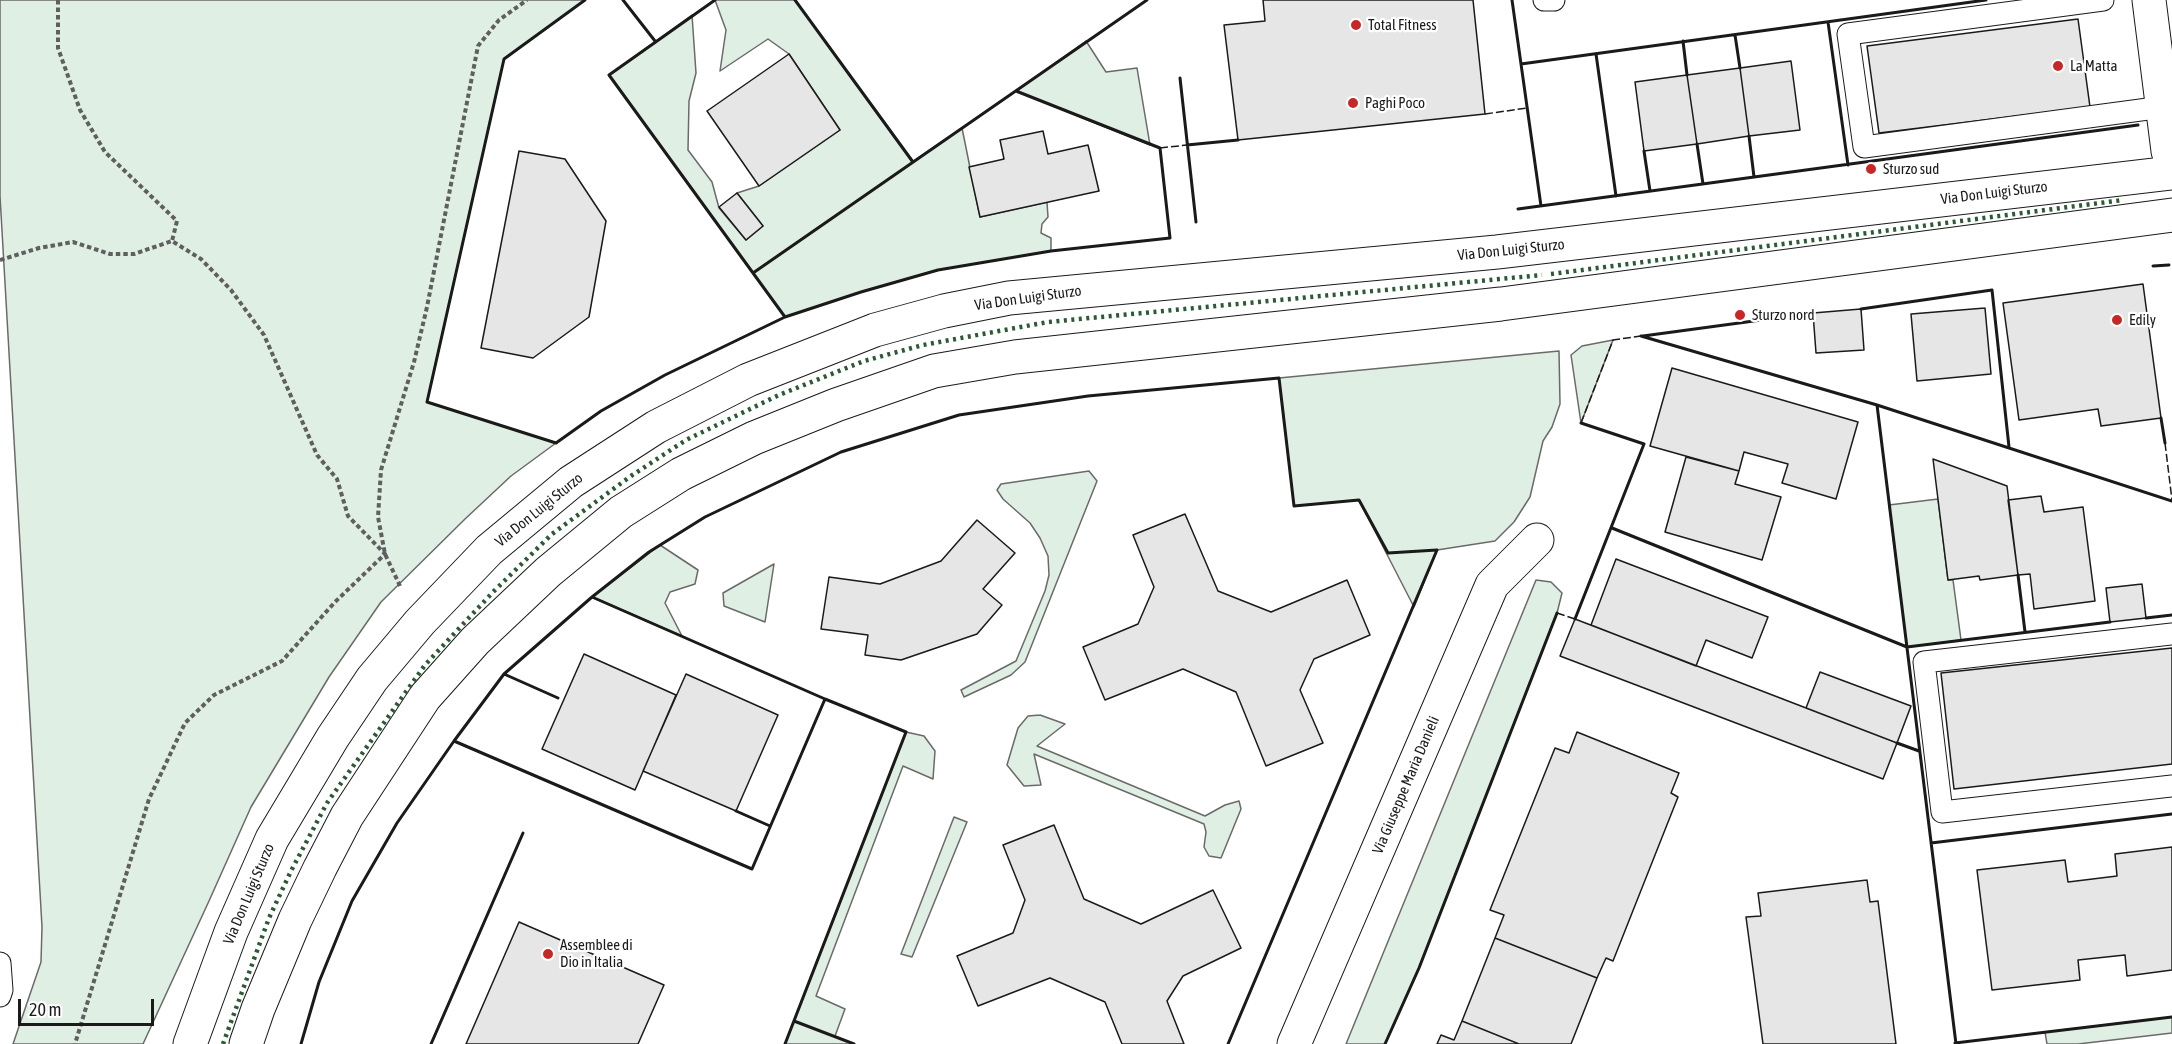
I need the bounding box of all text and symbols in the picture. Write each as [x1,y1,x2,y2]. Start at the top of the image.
place label: Total Fitness [1368,16,1437,34]
marker: Total Fitness [1349,18,1363,32]
place label: La Matta [2070,57,2117,75]
marker: La Matta [2051,59,2065,73]
place label: Paghi Poco [1365,94,1425,112]
marker: Paghi Poco [1346,96,1360,110]
place label: Sturzo sud [1883,160,1939,178]
marker: Sturzo sud [1864,162,1878,176]
street label: Via Don Luigi Sturzo [1939,178,2049,208]
street label: Via Don Luigi Sturzo [1457,235,1565,265]
street label: Via Don Luigi Sturzo [973,282,1083,314]
place label: Sturzo nord [1752,306,1815,324]
marker: Sturzo nord [1733,308,1747,322]
place label: Edily [2129,311,2156,329]
marker: Edily [2110,313,2124,327]
street label: Via Don Luigi Sturzo [492,469,586,551]
street label: Via Giuseppe Maria Danieli [1369,713,1443,857]
street label: Via Don Luigi Sturzo [220,841,278,947]
place label: Assemblee di Dio in Italia [560,936,633,971]
marker: Assemblee di Dio in Italia [541,947,555,961]
scale bar [21,987,158,1025]
text: 20 m [29,999,61,1020]

